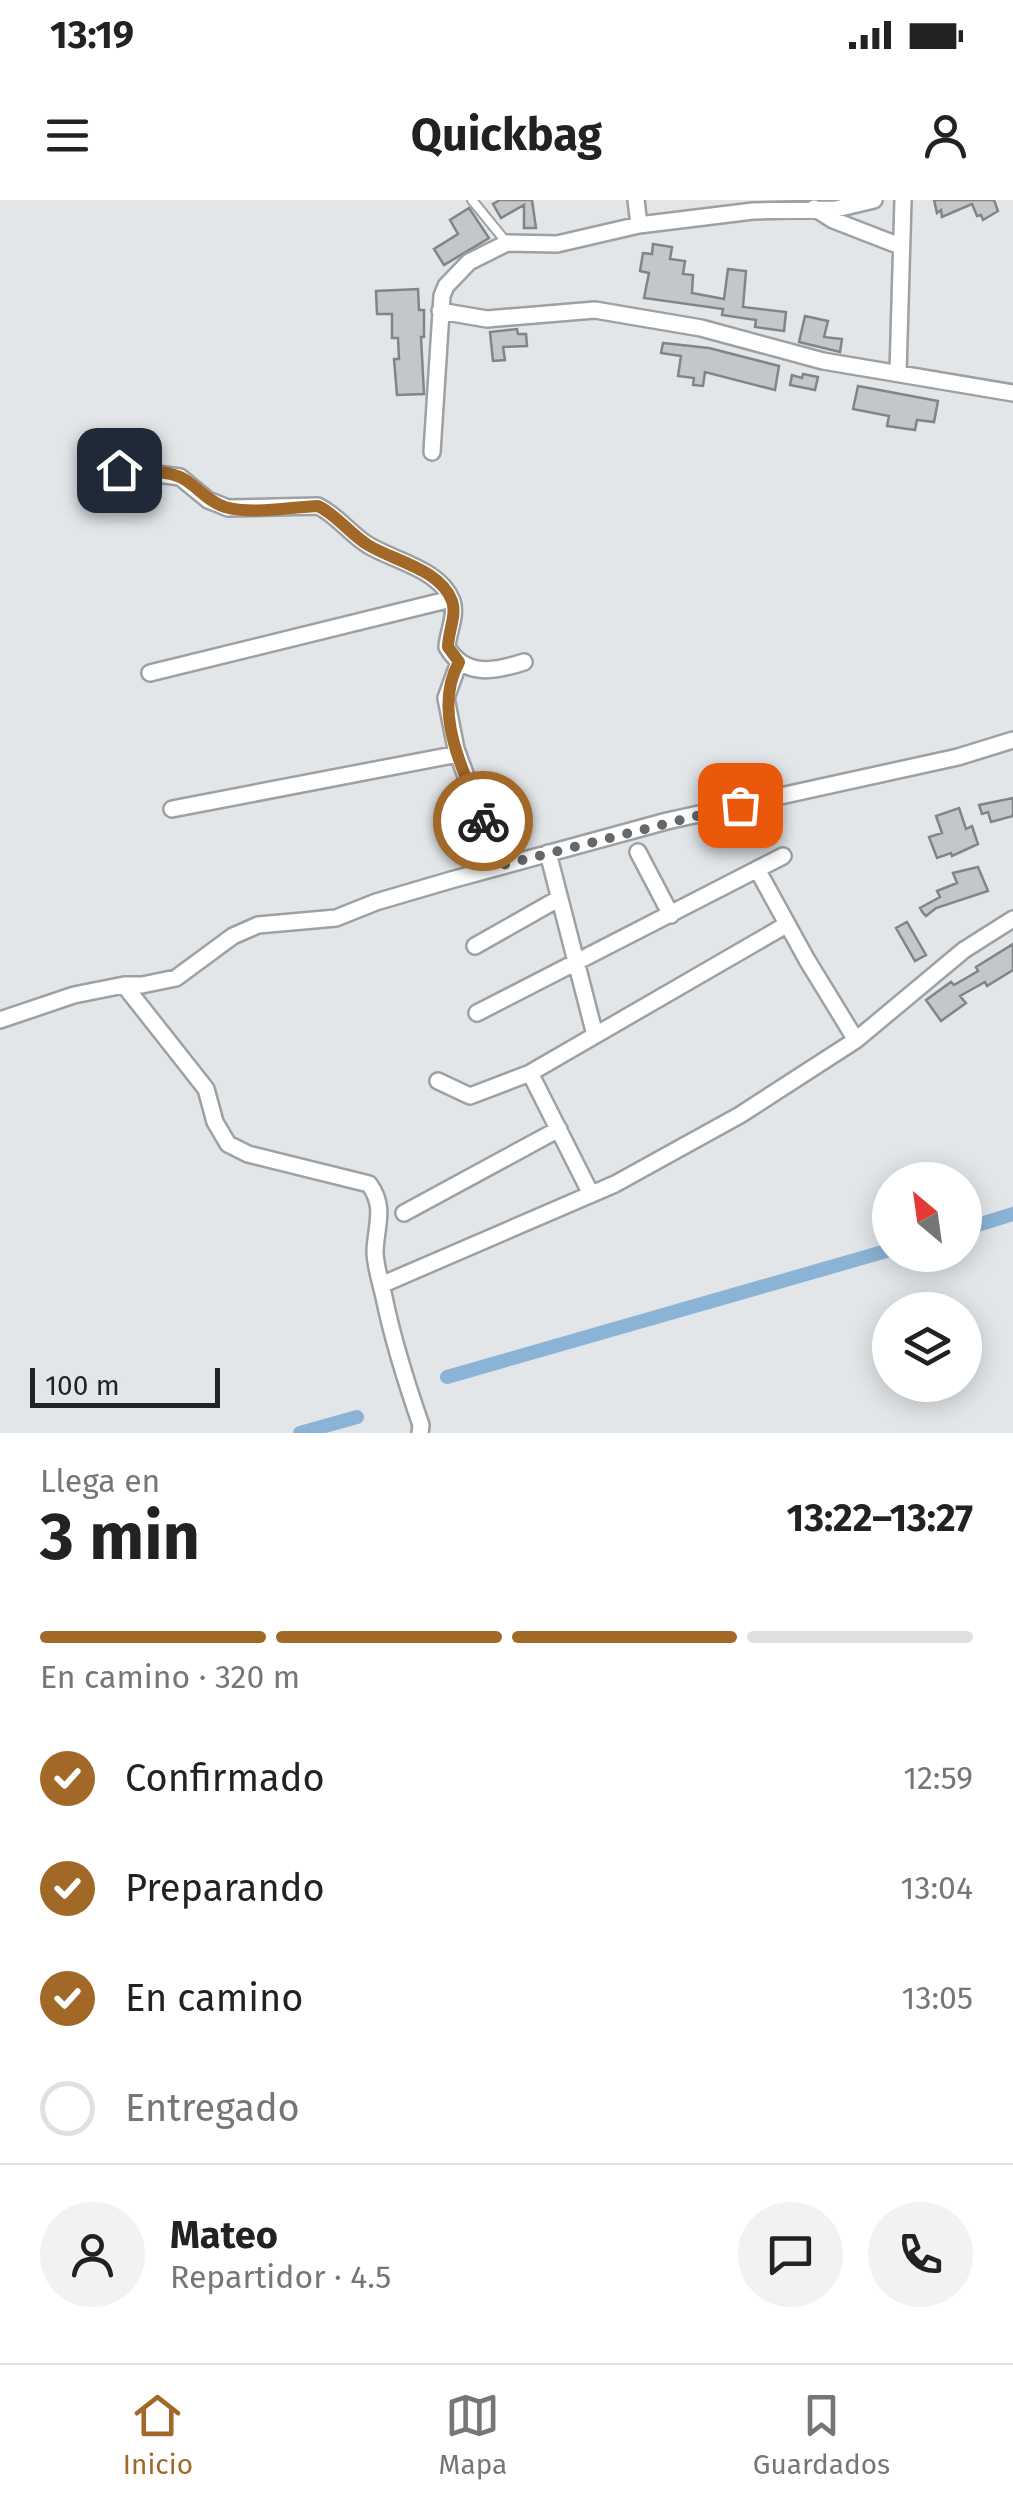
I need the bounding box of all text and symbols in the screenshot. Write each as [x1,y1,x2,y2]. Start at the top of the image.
text: 13:19 [50,12,134,58]
icon: menu [40,108,95,163]
text: Quickbag [411,108,602,162]
icon: person [918,108,973,163]
pin [77,428,162,513]
icon: home [92,443,147,498]
pin [698,763,783,848]
courier [433,771,533,871]
icon: bag [713,778,768,833]
icon: bike [456,794,511,849]
north arrow [872,1162,982,1272]
map controls [872,1162,982,1402]
button: layers [872,1292,982,1402]
scale bar [30,1363,220,1408]
text: 100 m [45,1369,120,1402]
text: Llega en [40,1462,160,1500]
text: 13:22–13:27 [787,1495,973,1541]
text: 3 min [40,1498,200,1576]
text: En camino · 320 m [40,1658,300,1696]
icon: check [40,1751,95,1806]
text: Confirmado [125,1755,325,1801]
text: 12:59 [903,1759,973,1797]
icon: check [40,1861,95,1916]
text: Preparando [125,1865,325,1911]
text: 13:04 [901,1869,973,1907]
icon: check [40,1971,95,2026]
text: En camino [125,1975,304,2021]
text: 13:05 [902,1979,973,2017]
text: Entregado [125,2085,300,2131]
button: person [40,2202,145,2307]
button: chat [738,2202,843,2307]
button: phone [868,2202,973,2307]
text: Mateo [170,2212,278,2258]
text: Repartidor · 4.5 [170,2258,391,2296]
tab: Inicio [123,2388,193,2481]
tab: Mapa [439,2388,507,2481]
tab: Guardados [753,2388,890,2481]

